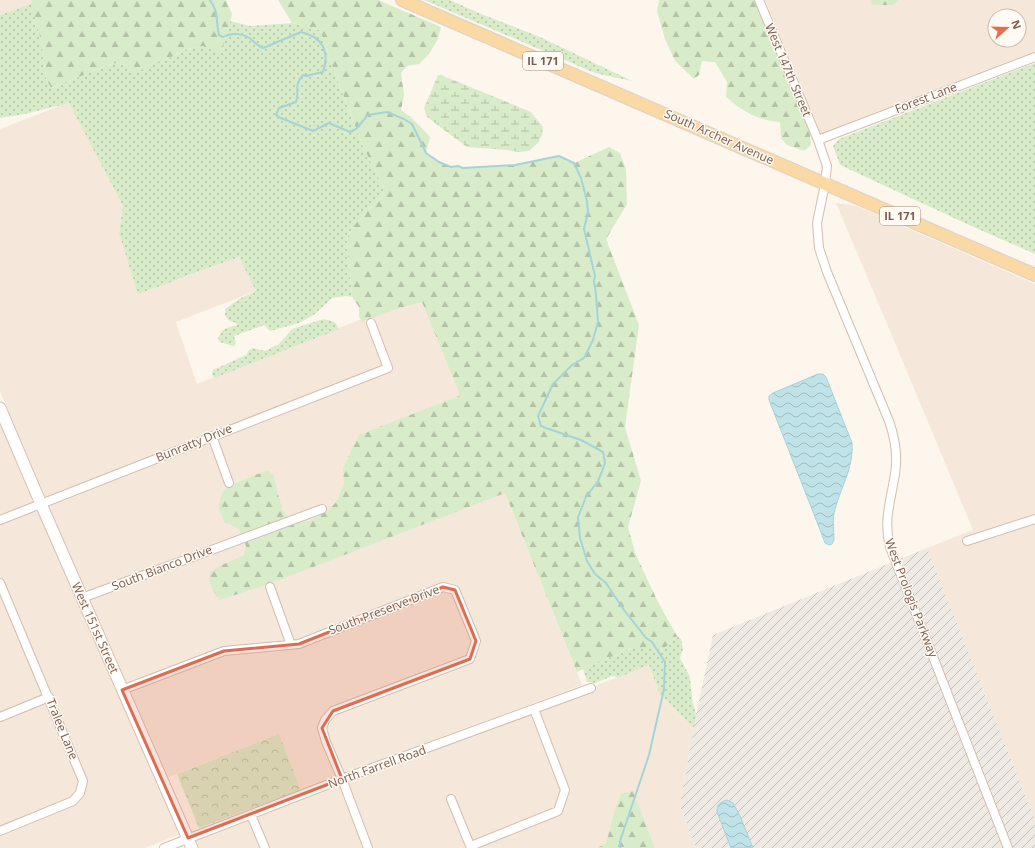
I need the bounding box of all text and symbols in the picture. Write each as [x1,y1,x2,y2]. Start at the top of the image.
north arrow [987,8,1027,48]
text: N [1008,18,1025,31]
street label: West 147th Street [761,21,816,119]
road number: IL 171 [523,52,563,70]
street label: Forest Lane [892,78,960,117]
street label: South Archer Avenue [662,105,777,168]
road number: IL 171 [880,207,920,225]
street label: Bunratty Drive [153,419,235,466]
street label: West Prologis Parkway [881,536,942,661]
street label: South Bianco Drive [109,540,215,594]
street label: West 151st Street [68,580,123,676]
street label: South Preserve Drive [326,580,442,638]
street label: Tralee Lane [42,696,83,762]
street label: North Farrell Road [325,741,428,792]

